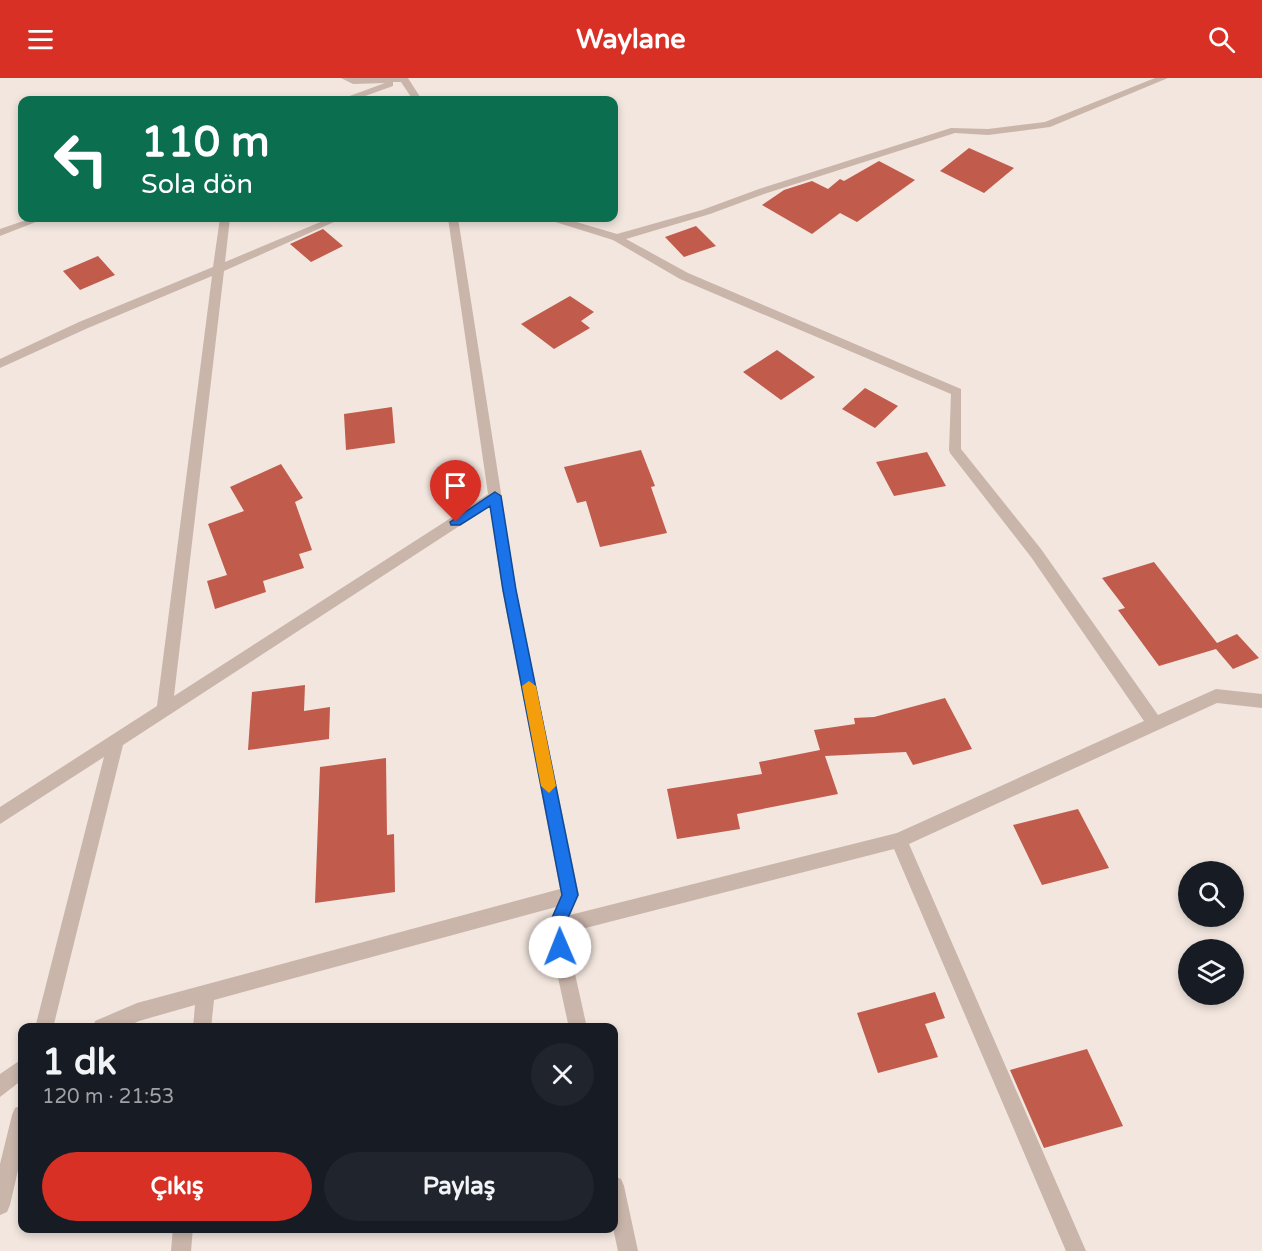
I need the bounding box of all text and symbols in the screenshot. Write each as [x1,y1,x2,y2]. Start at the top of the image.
icon: menu [24,23,57,56]
text: Waylane [576,23,686,56]
icon: search [1205,23,1238,56]
text: 110 m [141,117,270,168]
icon: left [42,120,120,198]
text: Sola dön [141,168,253,201]
pin [430,460,481,522]
icon: arrive [439,469,472,502]
map controls [1178,861,1244,1005]
button: search [1178,861,1244,927]
position arrow [528,915,592,979]
button: layers [1178,939,1244,1005]
text: 1 dk [42,1041,116,1084]
button: close [531,1043,594,1106]
text: 120 m · 21:53 [42,1085,174,1109]
button: Çıkış [42,1152,312,1221]
button: Paylaş [324,1152,594,1221]

